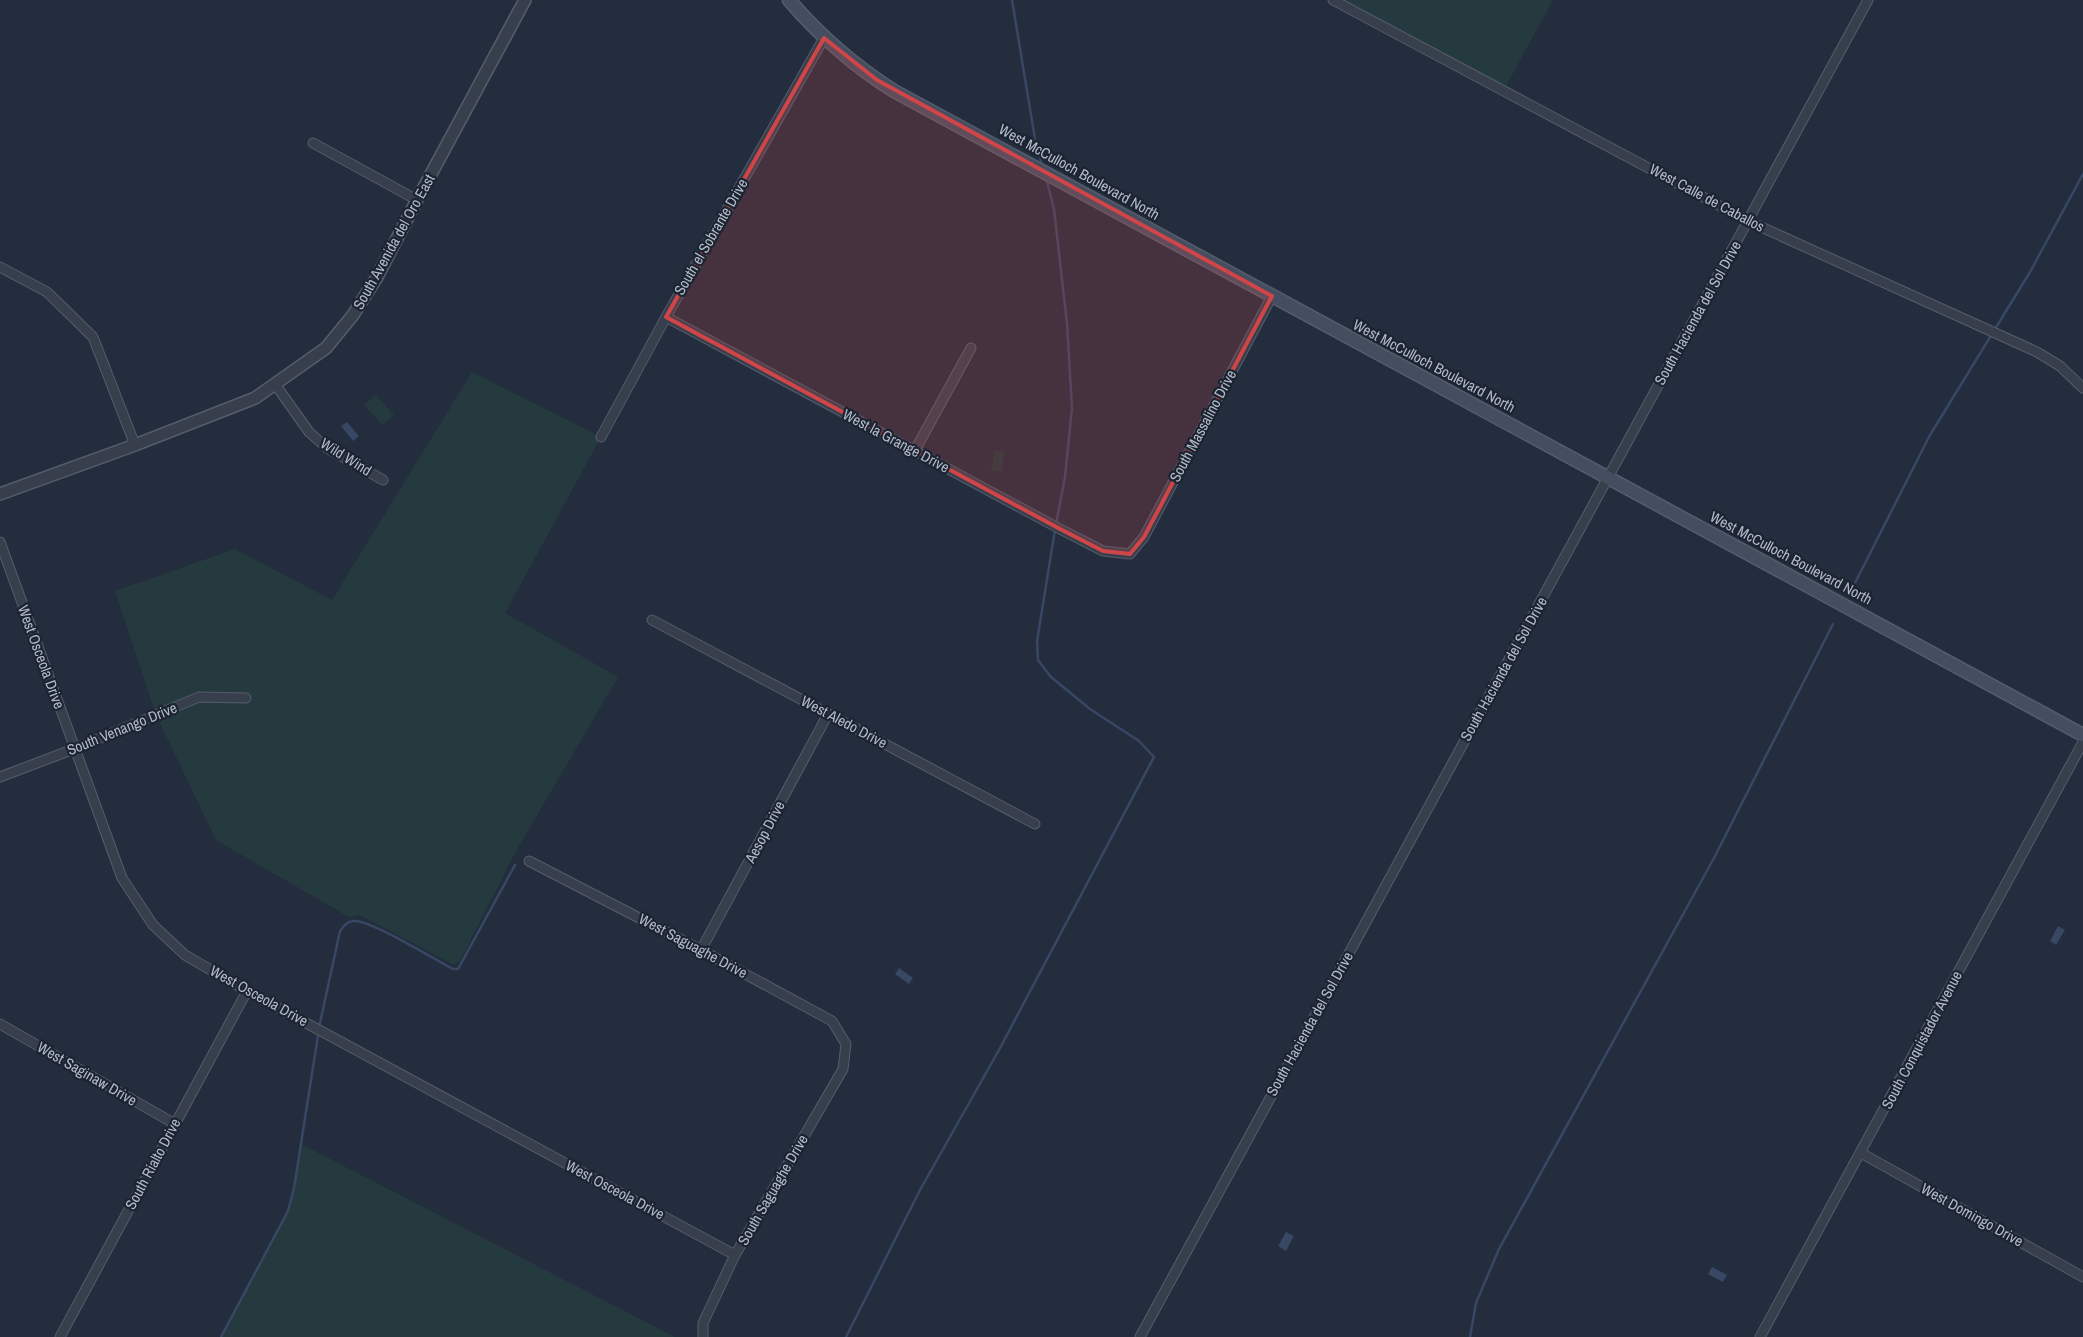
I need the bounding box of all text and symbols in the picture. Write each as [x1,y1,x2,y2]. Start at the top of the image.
street label: West McCulloch Boulevard North [995,119,1163,225]
street label: West Calle de Caballos [1646,158,1769,237]
street label: South Avenida del Oro East [348,170,440,313]
street label: South el Sobrante Drive [669,175,753,299]
street label: South Hacienda del Sol Drive [1649,237,1746,389]
street label: West McCulloch Boulevard North [1349,314,1519,417]
street label: South Massalino Drive [1164,366,1241,486]
street label: West la Grange Drive [839,404,953,478]
street label: Wild Wind [317,433,376,481]
street label: West McCulloch Boulevard North [1706,506,1876,609]
street label: South Hacienda del Sol Drive [1455,593,1552,745]
street label: West Osceola Drive [13,602,70,712]
street label: West Aledo Drive [797,690,891,753]
street label: South Venango Drive [64,697,180,760]
street label: Aesop Drive [739,797,790,867]
street label: West Saguaghe Drive [635,908,751,983]
street label: South Hacienda del Sol Drive [1261,948,1358,1100]
street label: West Osceola Drive [206,960,312,1031]
street label: South Conquistador Avenue [1876,967,1967,1113]
street label: West Saginaw Drive [34,1036,141,1111]
street label: South Rialto Drive [120,1114,185,1213]
street label: South Saguaghe Drive [732,1130,813,1249]
street label: West Osceola Drive [562,1155,668,1225]
street label: West Domingo Drive [1917,1178,2027,1251]

